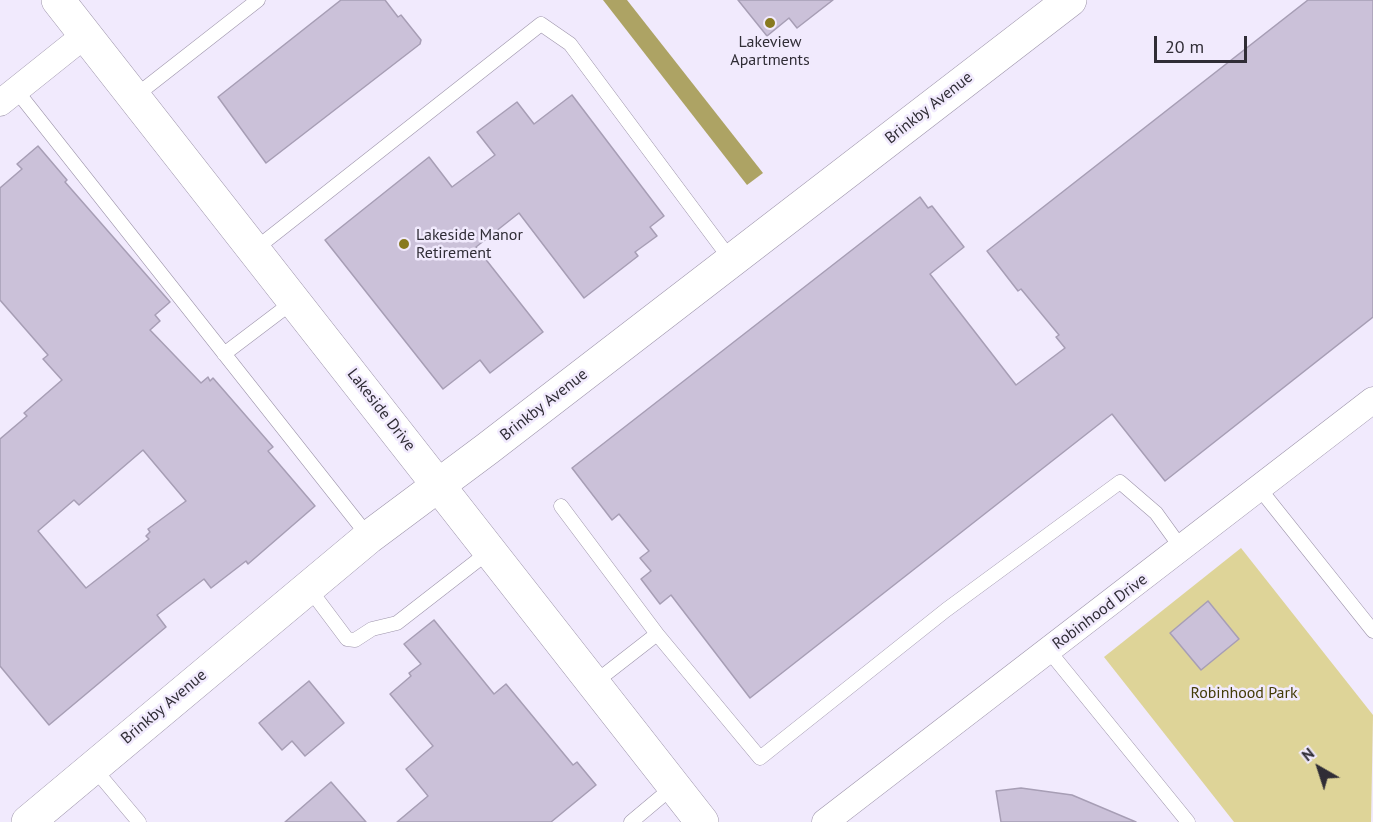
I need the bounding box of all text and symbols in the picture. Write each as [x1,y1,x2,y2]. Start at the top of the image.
marker: Lakeview Apartments [763,16,777,30]
scale bar [1157,24,1250,62]
place label: Lakeview Apartments [730,32,810,70]
text: 20 m [1165,35,1204,58]
street label: Brinkby Avenue [881,68,977,148]
place label: Lakeside Manor Retirement [416,225,523,263]
marker: Lakeside Manor Retirement [397,237,411,251]
street label: Lakeside Drive [343,365,419,455]
street label: Brinkby Avenue [496,365,592,445]
street label: Robinhood Drive [1049,570,1151,654]
street label: Brinkby Avenue [117,666,211,748]
park label: Robinhood Park [1190,683,1298,703]
north arrow [1289,738,1349,798]
text: N [1297,743,1318,765]

